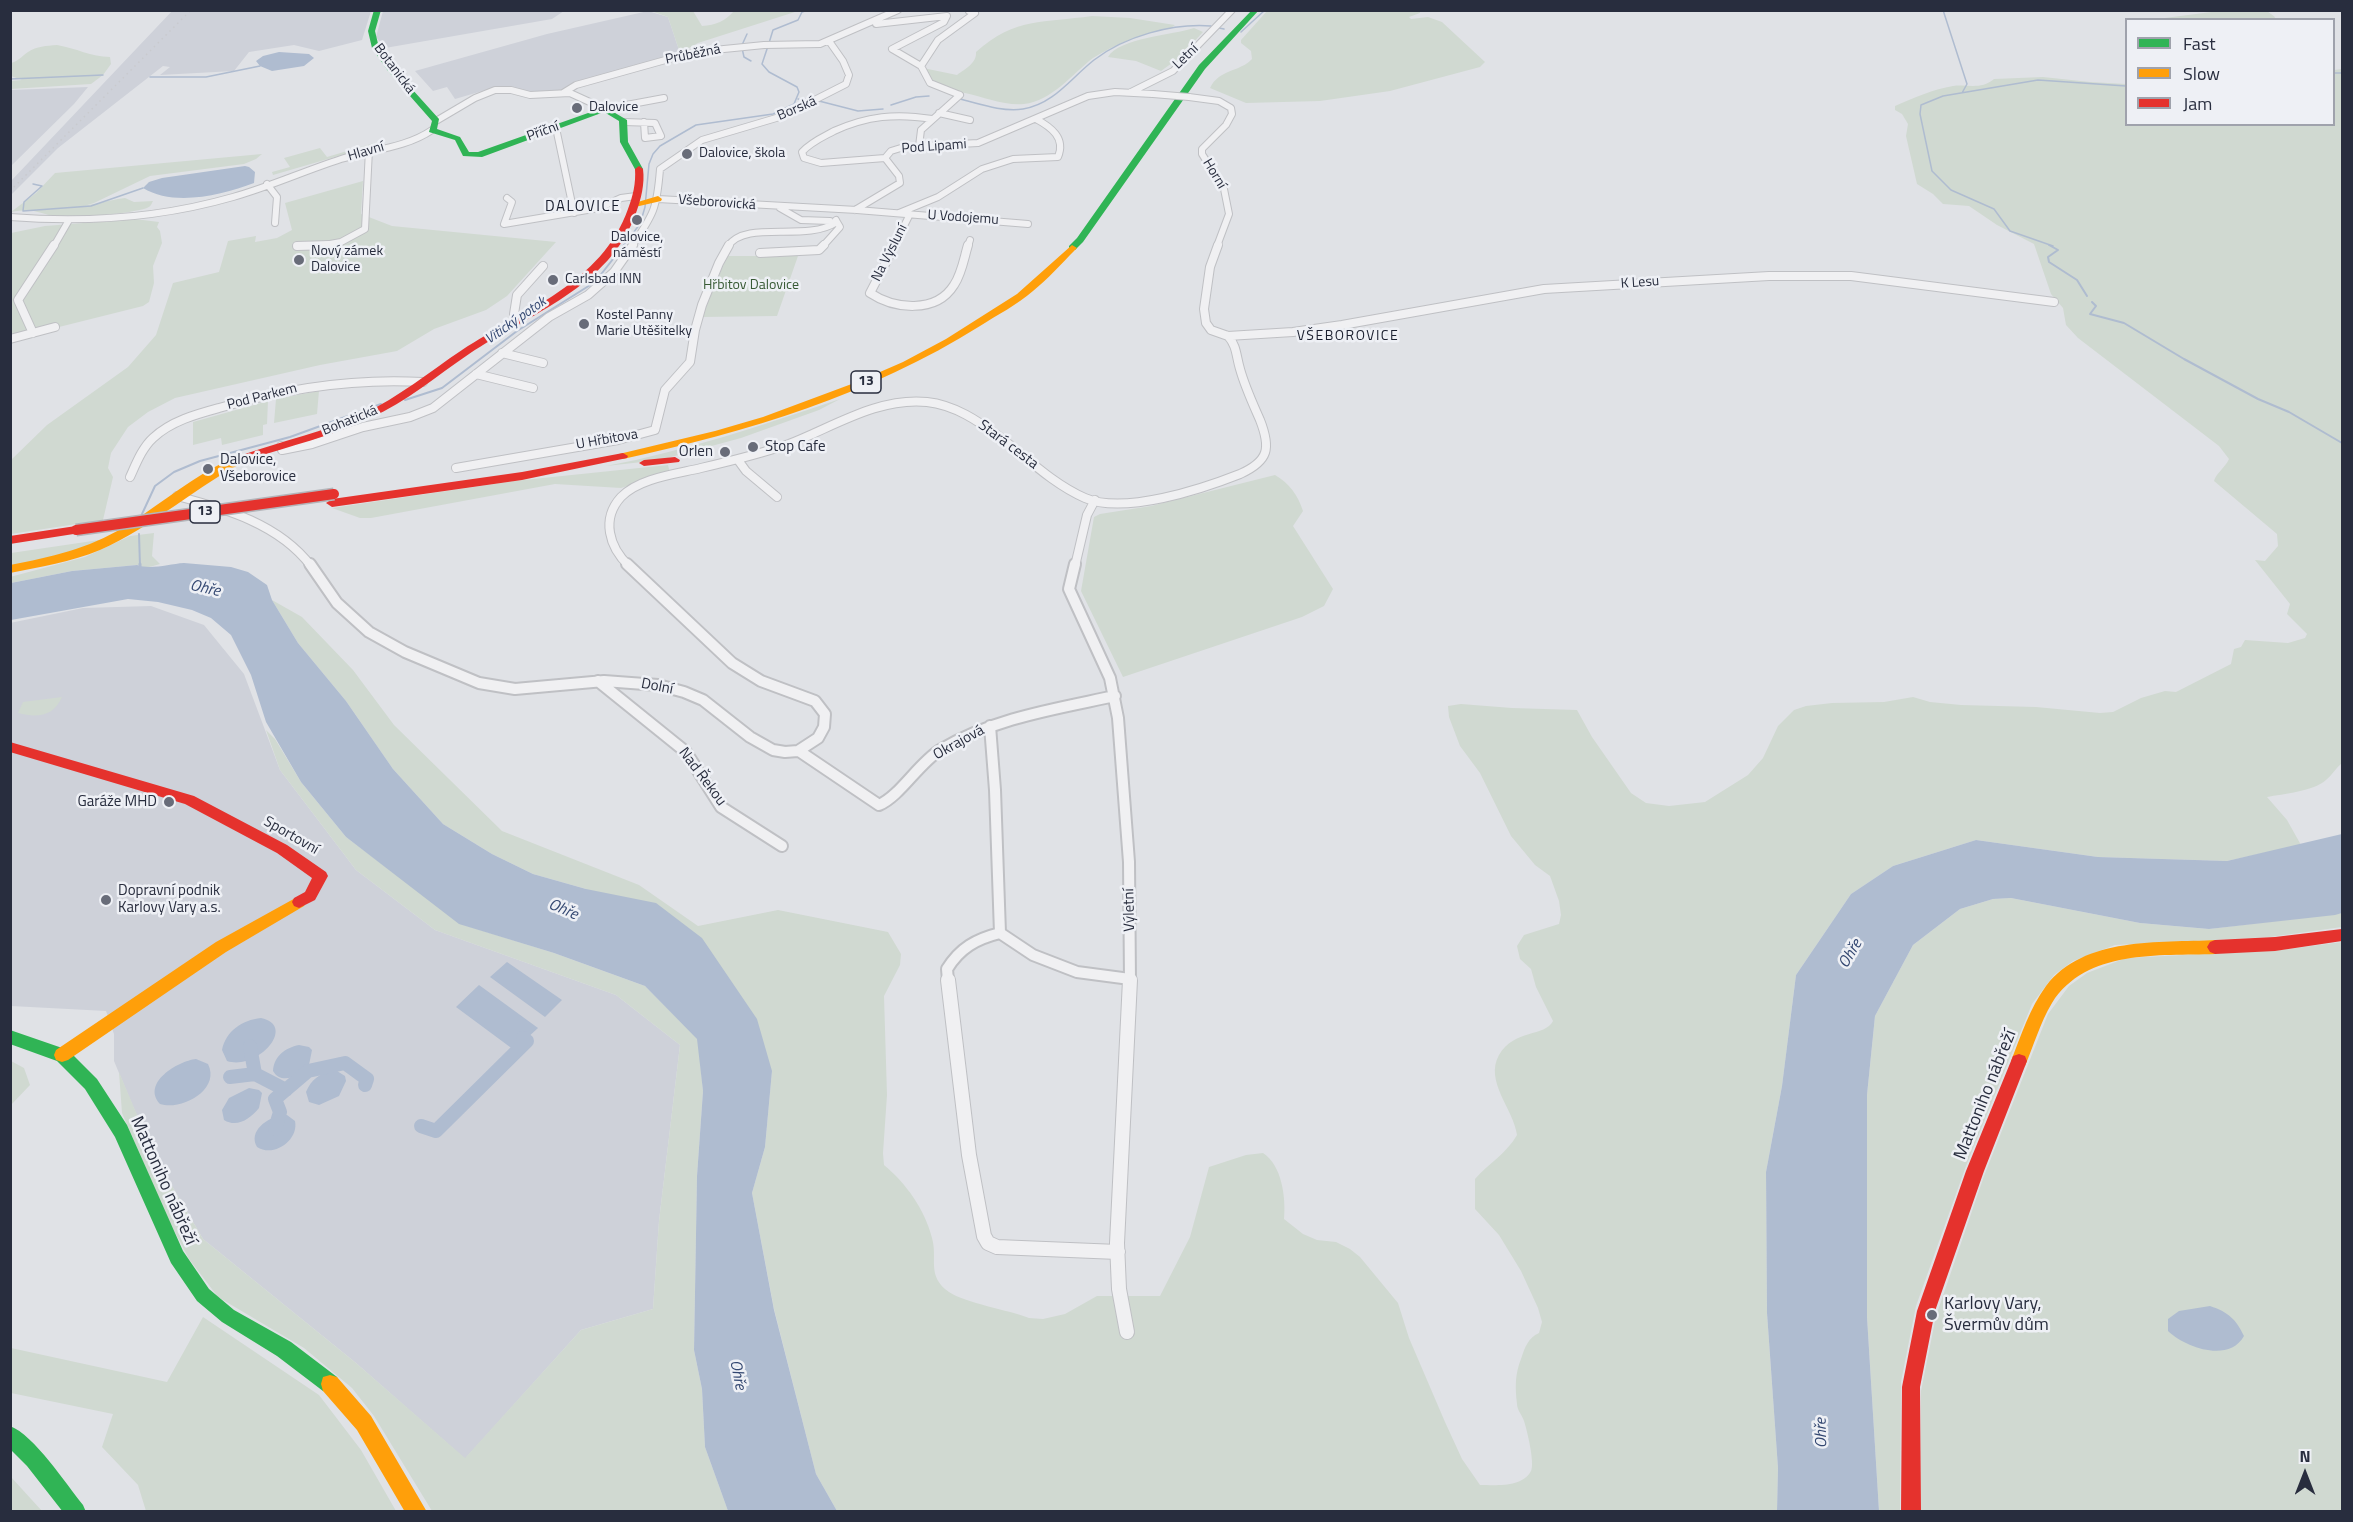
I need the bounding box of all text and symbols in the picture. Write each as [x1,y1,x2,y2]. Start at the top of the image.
legend [2125,18,2335,126]
text: Fast [2183,30,2216,57]
street label: Botanická [370,41,418,97]
street label: Průběžná [664,41,722,69]
street label: Letní [1170,41,1202,73]
text: Slow [2183,60,2220,87]
text: Jam [2183,90,2212,117]
street label: Borská [775,93,819,125]
place label: Dalovice [589,100,638,116]
marker: Dalovice [570,101,584,115]
street label: Příční [525,118,561,146]
street label: Pod Lipami [901,136,967,158]
street label: Hlavní [346,139,386,165]
place label: Dalovice, škola [699,146,785,162]
marker: Dalovice, škola [680,147,694,161]
street label: Horní [1199,156,1229,192]
street label: Všeborovická [678,192,756,214]
district label: DALOVICE [545,198,621,216]
street label: U Vodojemu [927,207,999,229]
marker: Dalovice, náměstí [630,213,644,227]
street label: Na Výsluní [868,222,912,284]
place label: Dalovice, náměstí [611,230,663,262]
place label: Nový zámek Dalovice [311,244,383,276]
marker: Nový zámek Dalovice [292,253,306,267]
place label: Carlsbad INN [565,272,641,288]
marker: Carlsbad INN [546,273,560,287]
street label: K Lesu [1620,273,1660,293]
park label: Hřbitov Dalovice [703,278,799,294]
water label: Vitický potok [482,294,550,348]
place label: Kostel Panny Marie Utěšitelky [596,308,692,340]
marker: Kostel Panny Marie Utěšitelky [577,317,591,331]
district label: VŠEBOROVICE [1297,329,1399,345]
road number: 13 [851,371,881,393]
street label: Pod Parkem [225,380,299,414]
street label: Bohatická [320,402,380,440]
street label: Stará cesta [974,417,1042,473]
street label: U Hřbitova [575,426,639,454]
place label: Stop Cafe [765,438,825,456]
marker: Stop Cafe [746,440,760,454]
place label: Orlen [679,443,713,461]
marker: Orlen [718,445,732,459]
place label: Dalovice, Všeborovice [220,451,296,486]
marker: Dalovice, Všeborovice [201,462,215,476]
road number: 13 [190,501,220,523]
water label: Ohře [188,576,222,602]
street label: Dolní [639,675,675,699]
street label: Okrajová [930,722,988,764]
street label: Nad Řekou [674,744,730,810]
place label: Garáže MHD [77,793,157,811]
marker: Garáže MHD [162,795,176,809]
street label: Sportovní [260,813,322,859]
place label: Dopravní podnik Karlovy Vary a.s. [118,882,221,917]
street label: Výletní [1121,888,1139,932]
marker: Dopravní podnik Karlovy Vary a.s. [99,893,113,907]
water label: Ohře [545,895,581,925]
water label: Ohře [1835,936,1867,972]
street label: Mattoniho nábřeží [1950,1027,2022,1163]
street label: Mattoniho nábřeží [125,1113,201,1249]
place label: Karlovy Vary, Švermův dům [1944,1294,2049,1336]
marker: Karlovy Vary, Švermův dům [1925,1308,1939,1322]
water label: Ohře [725,1358,749,1392]
water label: Ohře [1812,1418,1832,1448]
north arrow [2275,1444,2335,1504]
text: N [2299,1444,2311,1468]

